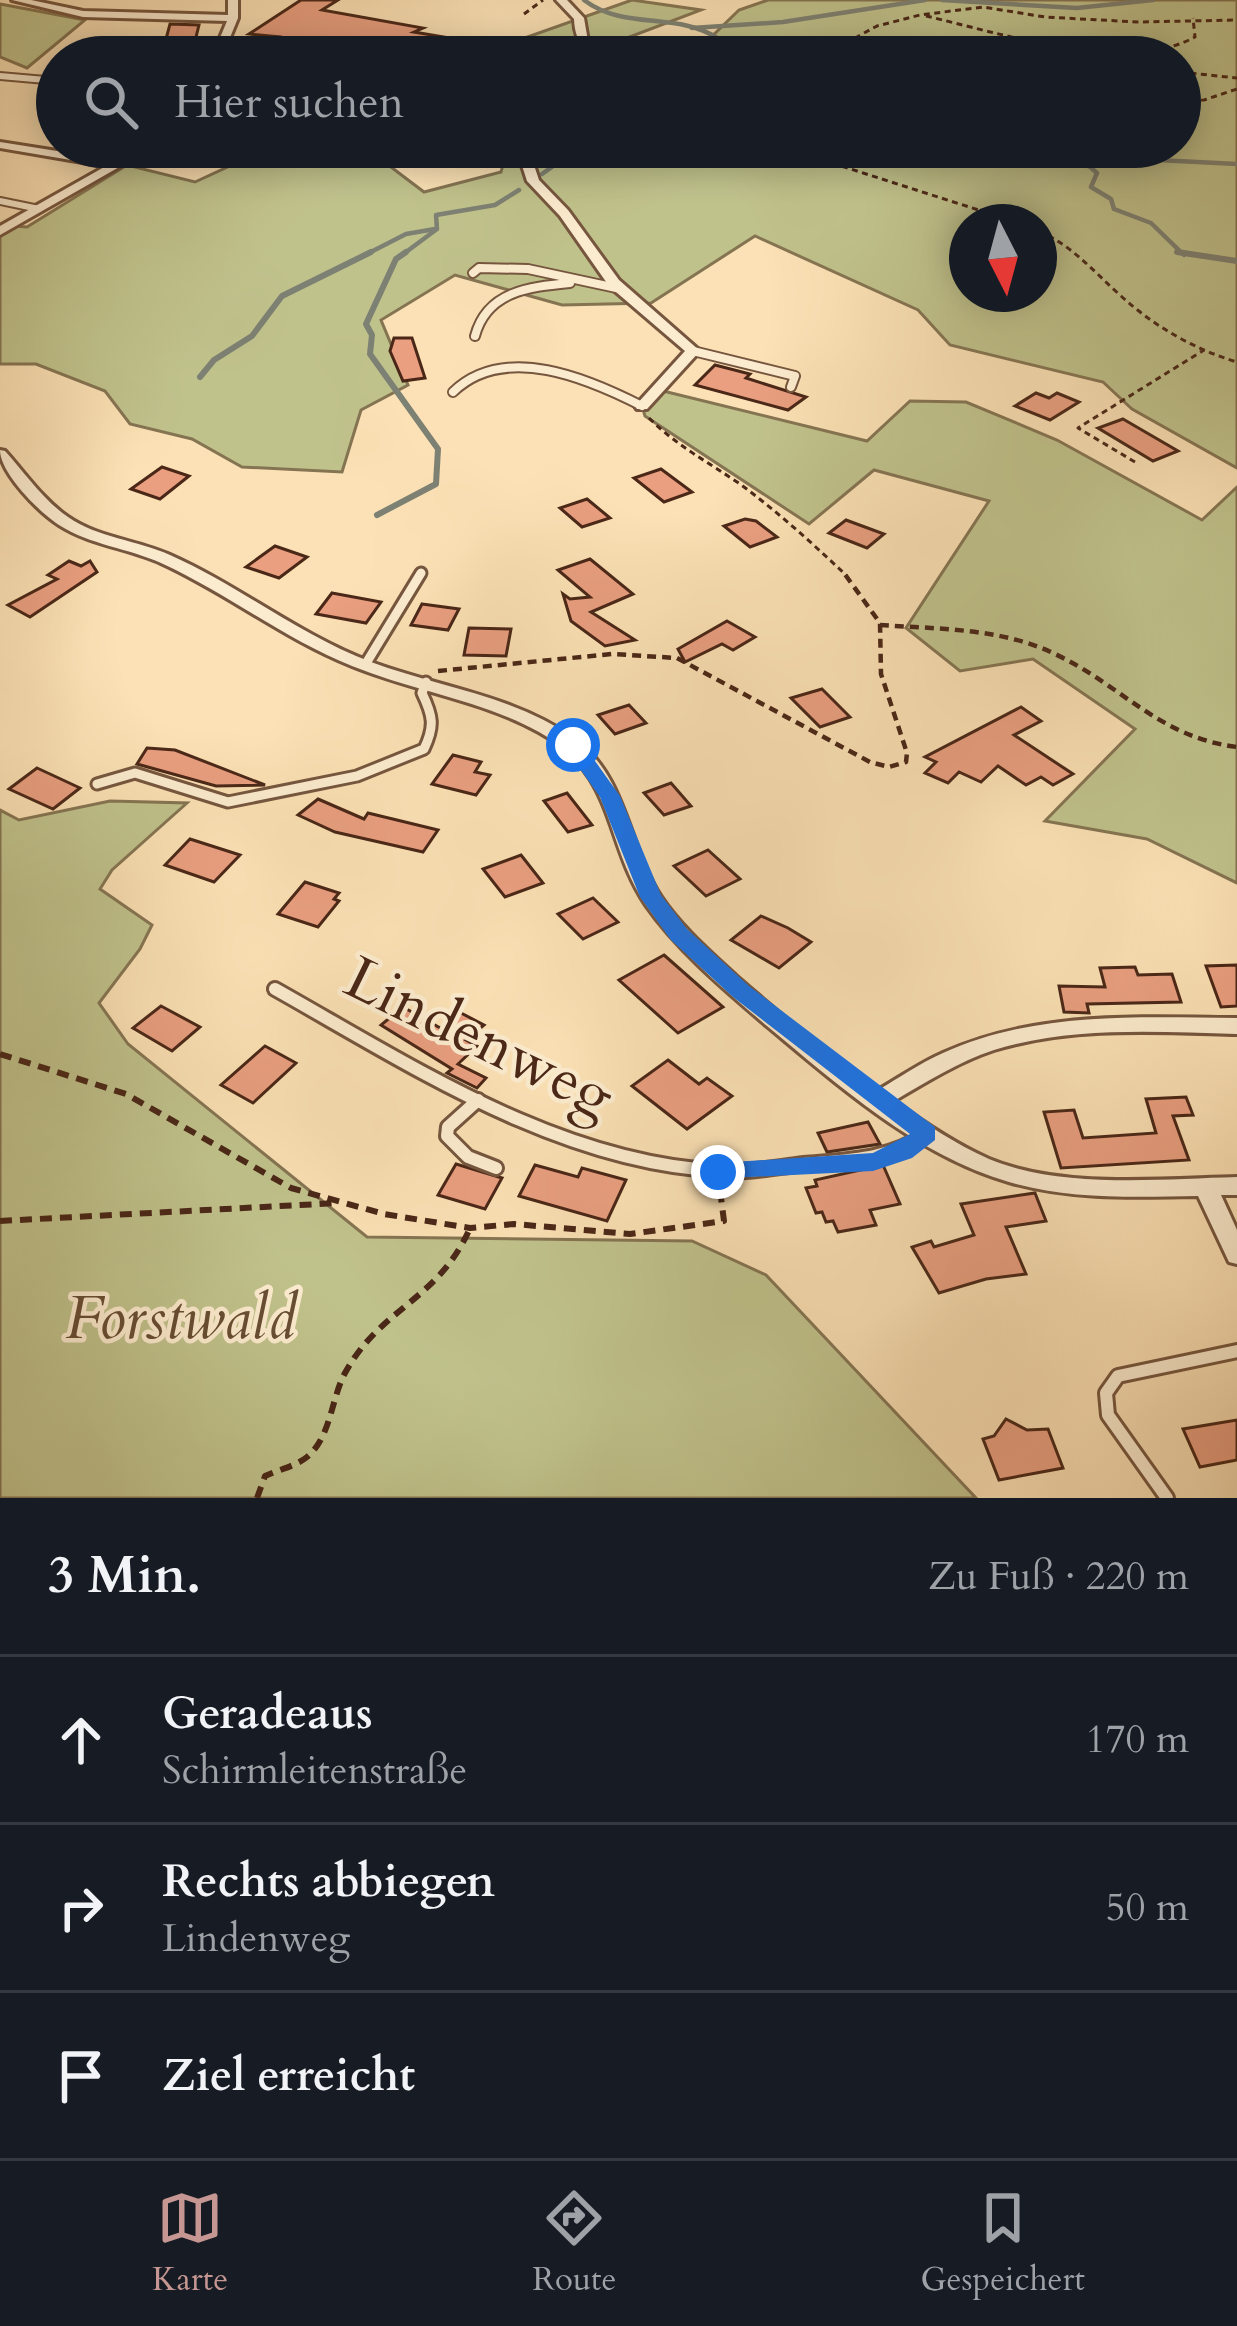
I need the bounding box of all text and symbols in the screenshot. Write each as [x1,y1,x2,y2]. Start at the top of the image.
search box [36,36,1201,168]
icon: search [78,69,144,135]
text: Hier suchen [174,72,404,133]
north arrow [949,204,1057,312]
route start [546,718,600,772]
street label: Lindenweg [331,938,627,1138]
route end [691,1145,745,1199]
park label: Forstwald [66,1279,298,1360]
text: 3 Min. [48,1541,201,1611]
text: Zu Fuß · 220 m [928,1550,1189,1603]
text: Geradeaus [162,1683,373,1744]
icon: ahead [48,1707,114,1773]
text: 170 m [1086,1713,1189,1766]
text: Schirmleitenstraße [162,1744,467,1797]
text: Rechts abbiegen [162,1851,495,1912]
icon: right [48,1875,114,1941]
text: 50 m [1106,1881,1189,1934]
text: Lindenweg [162,1912,350,1965]
icon: arrive [48,2043,114,2109]
text: Ziel erreicht [162,2045,415,2106]
tab: Karte [152,2185,228,2302]
tab: Route [532,2185,616,2302]
tab: Gespeichert [920,2185,1085,2302]

